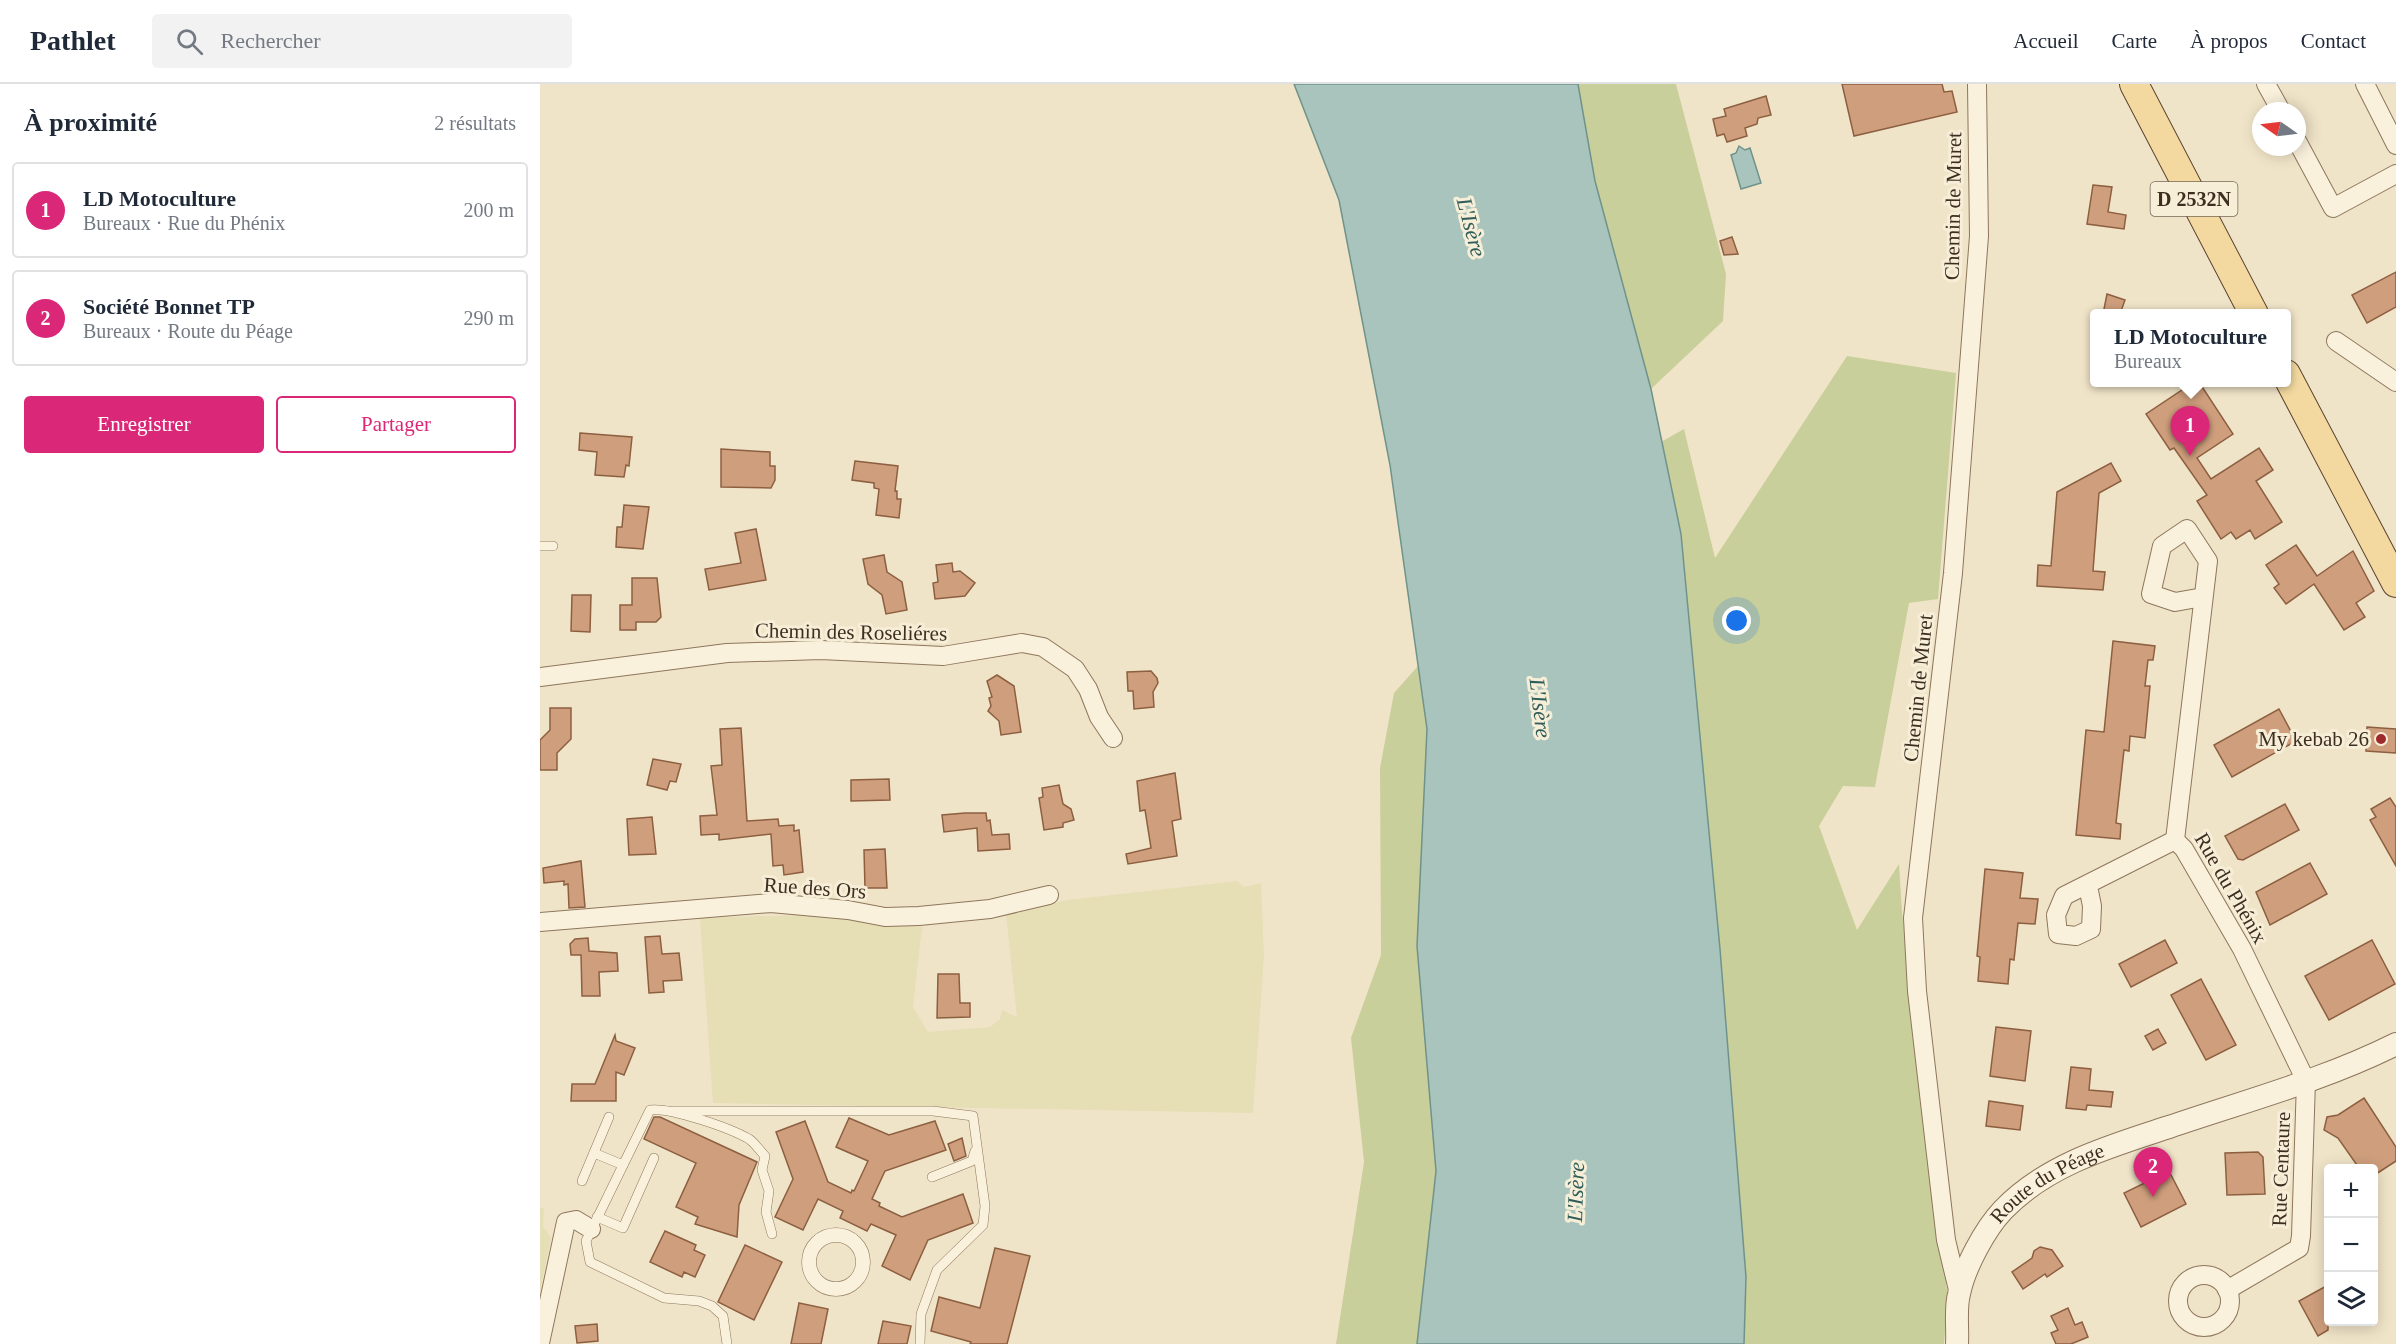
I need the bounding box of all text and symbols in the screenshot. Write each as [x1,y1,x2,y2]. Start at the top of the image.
search box [152,14,572,68]
text: Pathlet [30,25,116,56]
icon: search [173,25,206,58]
text: Rechercher [221,28,321,53]
text: Accueil [2013,29,2079,53]
text: Carte [2112,29,2157,53]
text: À propos [2190,29,2268,53]
text: Contact [2301,29,2366,53]
north arrow [2252,102,2306,156]
text: À proximité [24,108,157,137]
text: 2 résultats [434,112,516,134]
street label: Chemin de Muret [1940,132,1966,280]
road number: D 2532N [2150,182,2238,216]
text: LD Motoculture [83,186,236,211]
water label: L'Isère [1451,194,1491,260]
text: 1 [41,199,51,221]
text: 200 m [463,199,514,221]
text: Bureaux · Rue du Phénix [83,212,285,234]
text: Société Bonnet TP [83,294,255,319]
text: 2 [41,307,51,329]
text: 290 m [463,307,514,329]
popup [2090,309,2291,387]
text: Bureaux · Route du Péage [83,320,293,342]
text: LD Motoculture [2114,324,2267,349]
text: Bureaux [2114,350,2182,372]
button: Enregistrer [24,396,264,453]
button: Partager [276,396,516,453]
pin: 1 [2170,406,2210,456]
your location [1722,606,1751,635]
street label: Chemin de Muret [1898,613,1938,763]
street label: Chemin des Roseliéres [755,618,947,646]
water label: L'Isère [1524,676,1557,740]
place label: My kebab 26 [2258,727,2369,751]
marker: My kebab 26 [2374,732,2388,746]
street label: Rue du Phénix [2190,828,2273,948]
street label: Rue des Ors [763,872,867,904]
street label: Rue Centaure [2267,1111,2295,1227]
street label: Route du Péage [1985,1138,2107,1228]
pin: 2 [2134,1148,2172,1197]
water label: L'Isère [1562,1161,1589,1223]
map controls [2324,1164,2378,1326]
button: + [2324,1164,2378,1218]
button: − [2324,1218,2378,1272]
button: layers [2324,1272,2378,1326]

